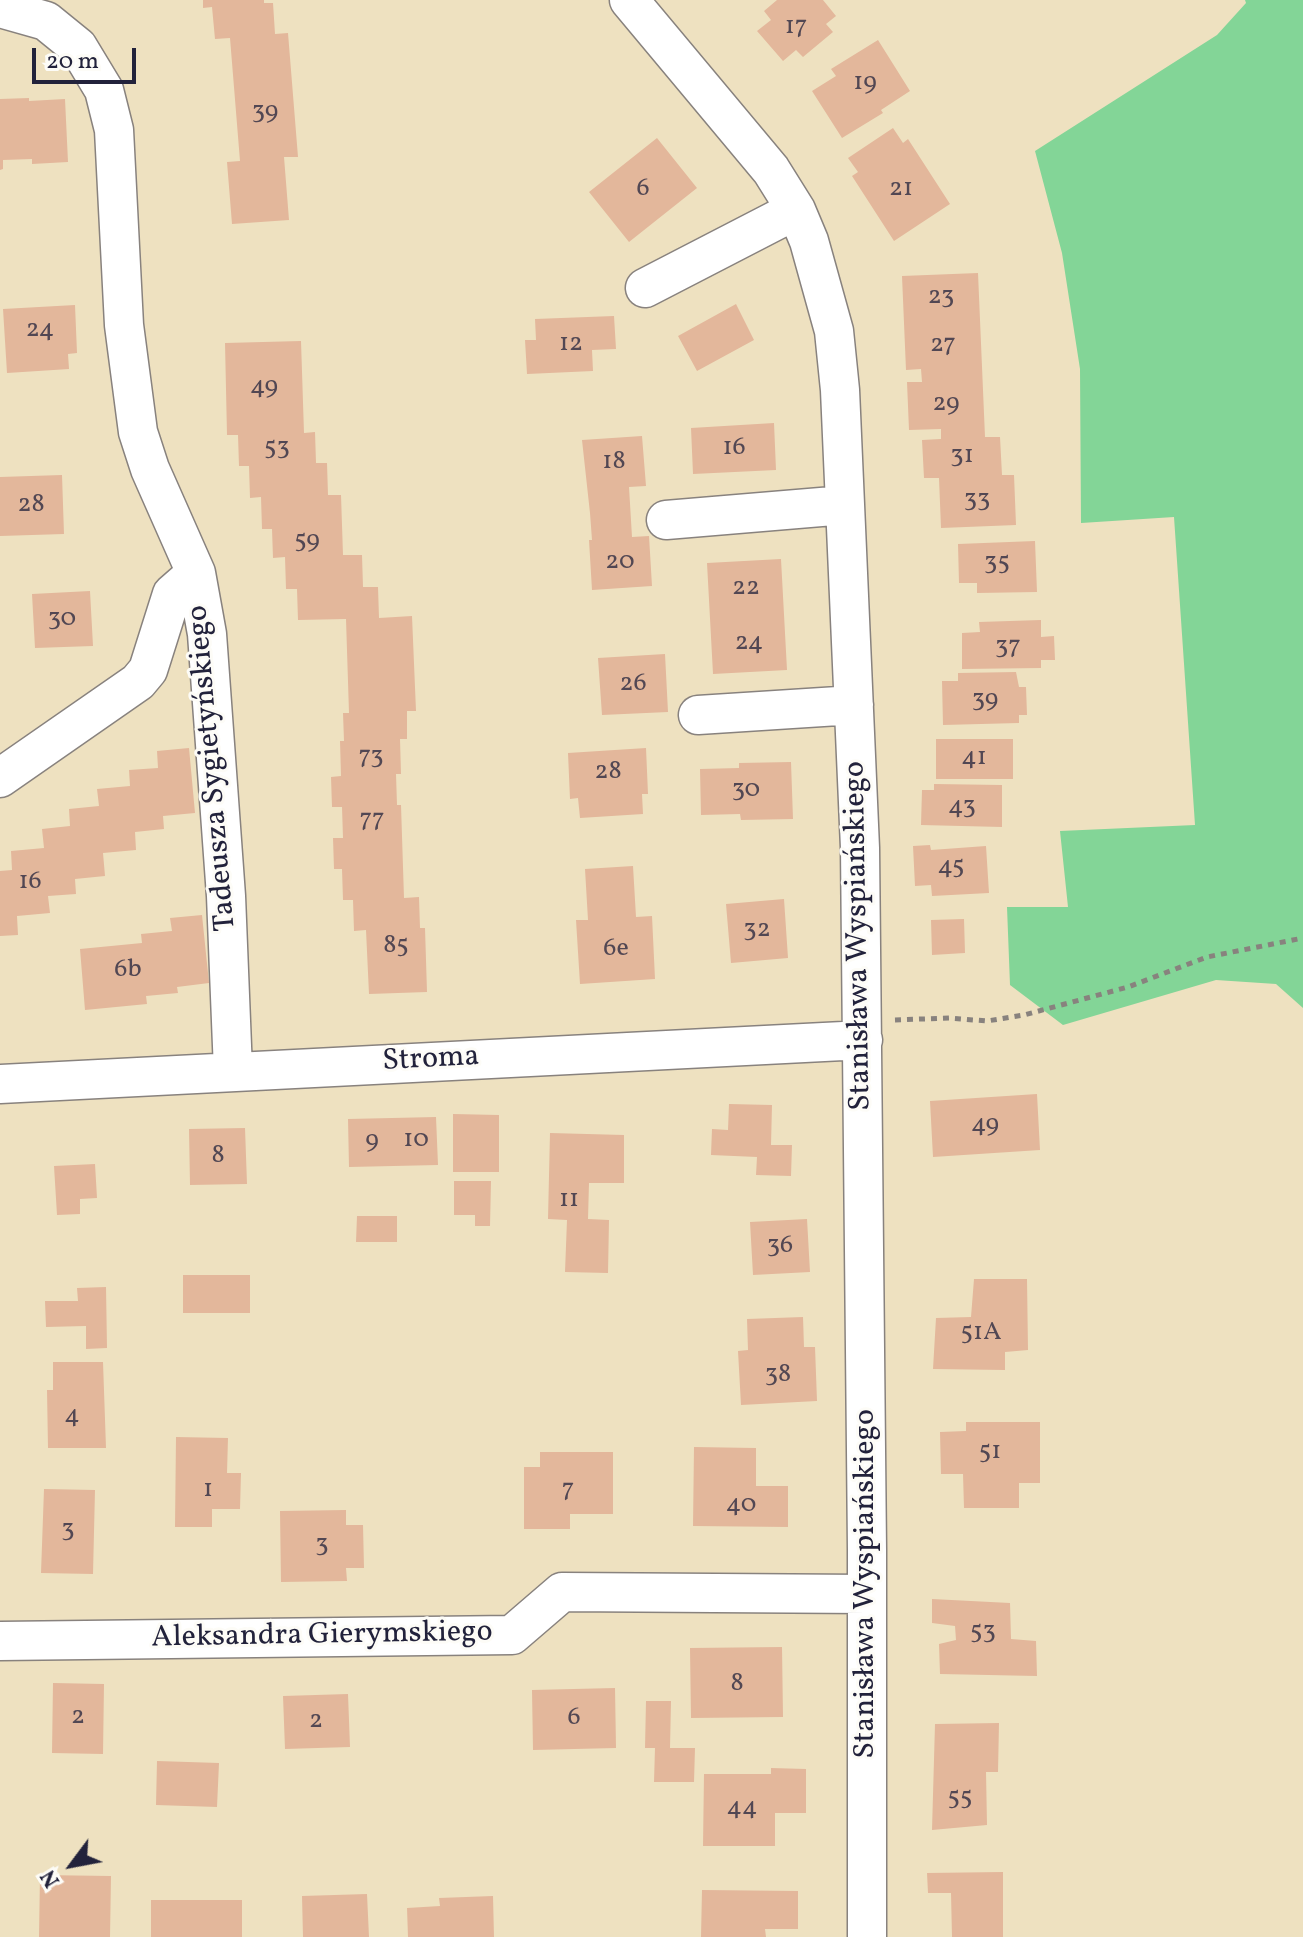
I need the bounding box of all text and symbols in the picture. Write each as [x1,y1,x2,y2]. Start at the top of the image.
house number: 17 [785,12,807,44]
scale bar [36,32,140,82]
text: 20 m [46,45,99,79]
house number: 19 [853,68,877,100]
house number: 39 [252,97,278,129]
house number: 6 [636,174,650,206]
house number: 21 [889,174,913,206]
house number: 23 [928,282,954,314]
house number: 24 [26,315,54,347]
house number: 12 [559,329,583,361]
house number: 27 [930,330,956,362]
house number: 49 [250,372,278,404]
house number: 29 [932,389,960,421]
house number: 53 [264,433,290,465]
house number: 16 [722,433,746,465]
house number: 31 [950,441,974,473]
house number: 18 [602,447,626,479]
house number: 33 [964,485,990,517]
house number: 28 [17,490,45,522]
house number: 59 [294,526,320,558]
house number: 20 [605,547,635,579]
house number: 35 [984,548,1010,580]
house number: 22 [732,573,760,605]
street label: Tadeusza Sygietyńskiego [182,603,246,933]
house number: 30 [48,604,76,636]
house number: 24 [735,628,763,660]
house number: 37 [995,632,1021,664]
house number: 26 [619,669,647,701]
house number: 39 [972,685,998,717]
house number: 73 [358,742,384,774]
house number: 41 [961,743,987,775]
house number: 28 [594,757,622,789]
street label: Stanisława Wyspiańskiego [839,761,881,1111]
house number: 30 [732,775,760,807]
house number: 43 [948,792,976,824]
house number: 77 [359,805,385,837]
house number: 45 [937,852,965,884]
house number: 16 [18,867,42,899]
house number: 32 [743,915,771,947]
house number: 85 [383,931,409,963]
house number: 6e [603,934,629,966]
house number: 6b [114,955,142,987]
street label: Stroma [382,1040,480,1082]
house number: 49 [971,1110,999,1142]
house number: 10 [403,1125,429,1157]
house number: 9 [365,1126,379,1158]
house number: 8 [211,1141,225,1173]
house number: 11 [559,1185,579,1217]
house number: 36 [767,1231,793,1263]
house number: 51A [961,1318,1001,1350]
house number: 38 [765,1360,791,1392]
house number: 4 [64,1401,80,1433]
street label: Stanisława Wyspiańskiego [849,1409,885,1759]
house number: 51 [979,1437,1001,1469]
house number: 1 [203,1475,213,1507]
house number: 7 [562,1475,574,1507]
house number: 40 [726,1490,756,1522]
house number: 3 [61,1515,75,1547]
house number: 3 [315,1530,329,1562]
street label: Aleksandra Gierymskiego [151,1616,493,1658]
house number: 53 [970,1617,996,1649]
house number: 8 [730,1669,744,1701]
house number: 2 [71,1702,85,1734]
house number: 6 [567,1703,581,1735]
house number: 2 [309,1706,323,1738]
house number: 55 [947,1783,973,1815]
house number: 44 [726,1793,758,1825]
north arrow [32,1825,112,1905]
text: N [34,1863,69,1893]

